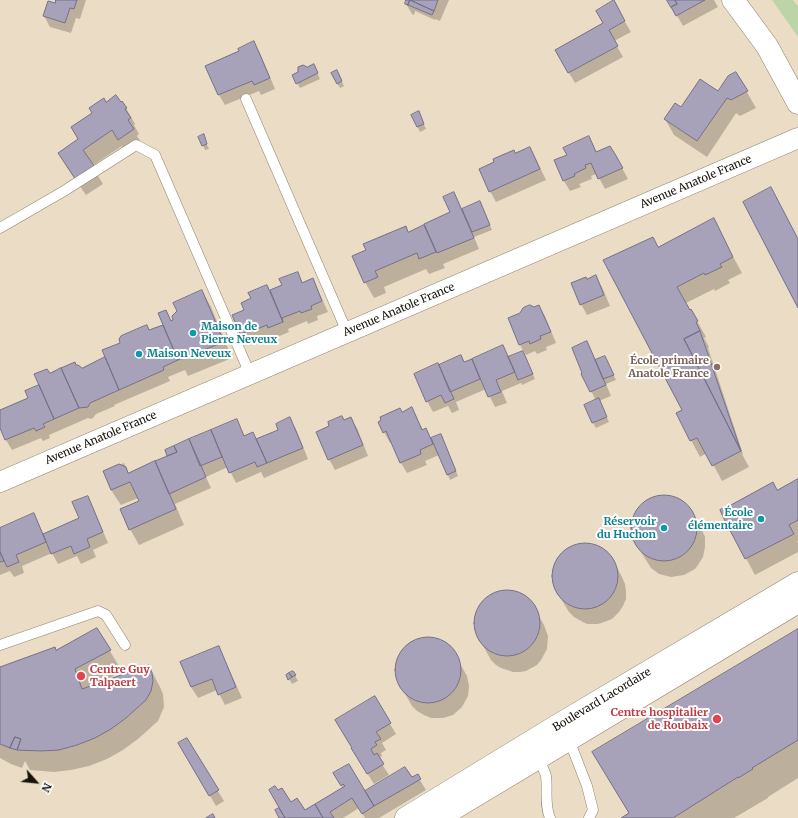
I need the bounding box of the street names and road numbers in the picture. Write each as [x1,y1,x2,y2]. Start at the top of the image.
street label: Avenue Anatole France [638,152,754,212]
street label: Avenue Anatole France [341,280,457,340]
street label: Avenue Anatole France [43,408,159,468]
street label: Boulevard Lacordaire [550,665,654,735]

